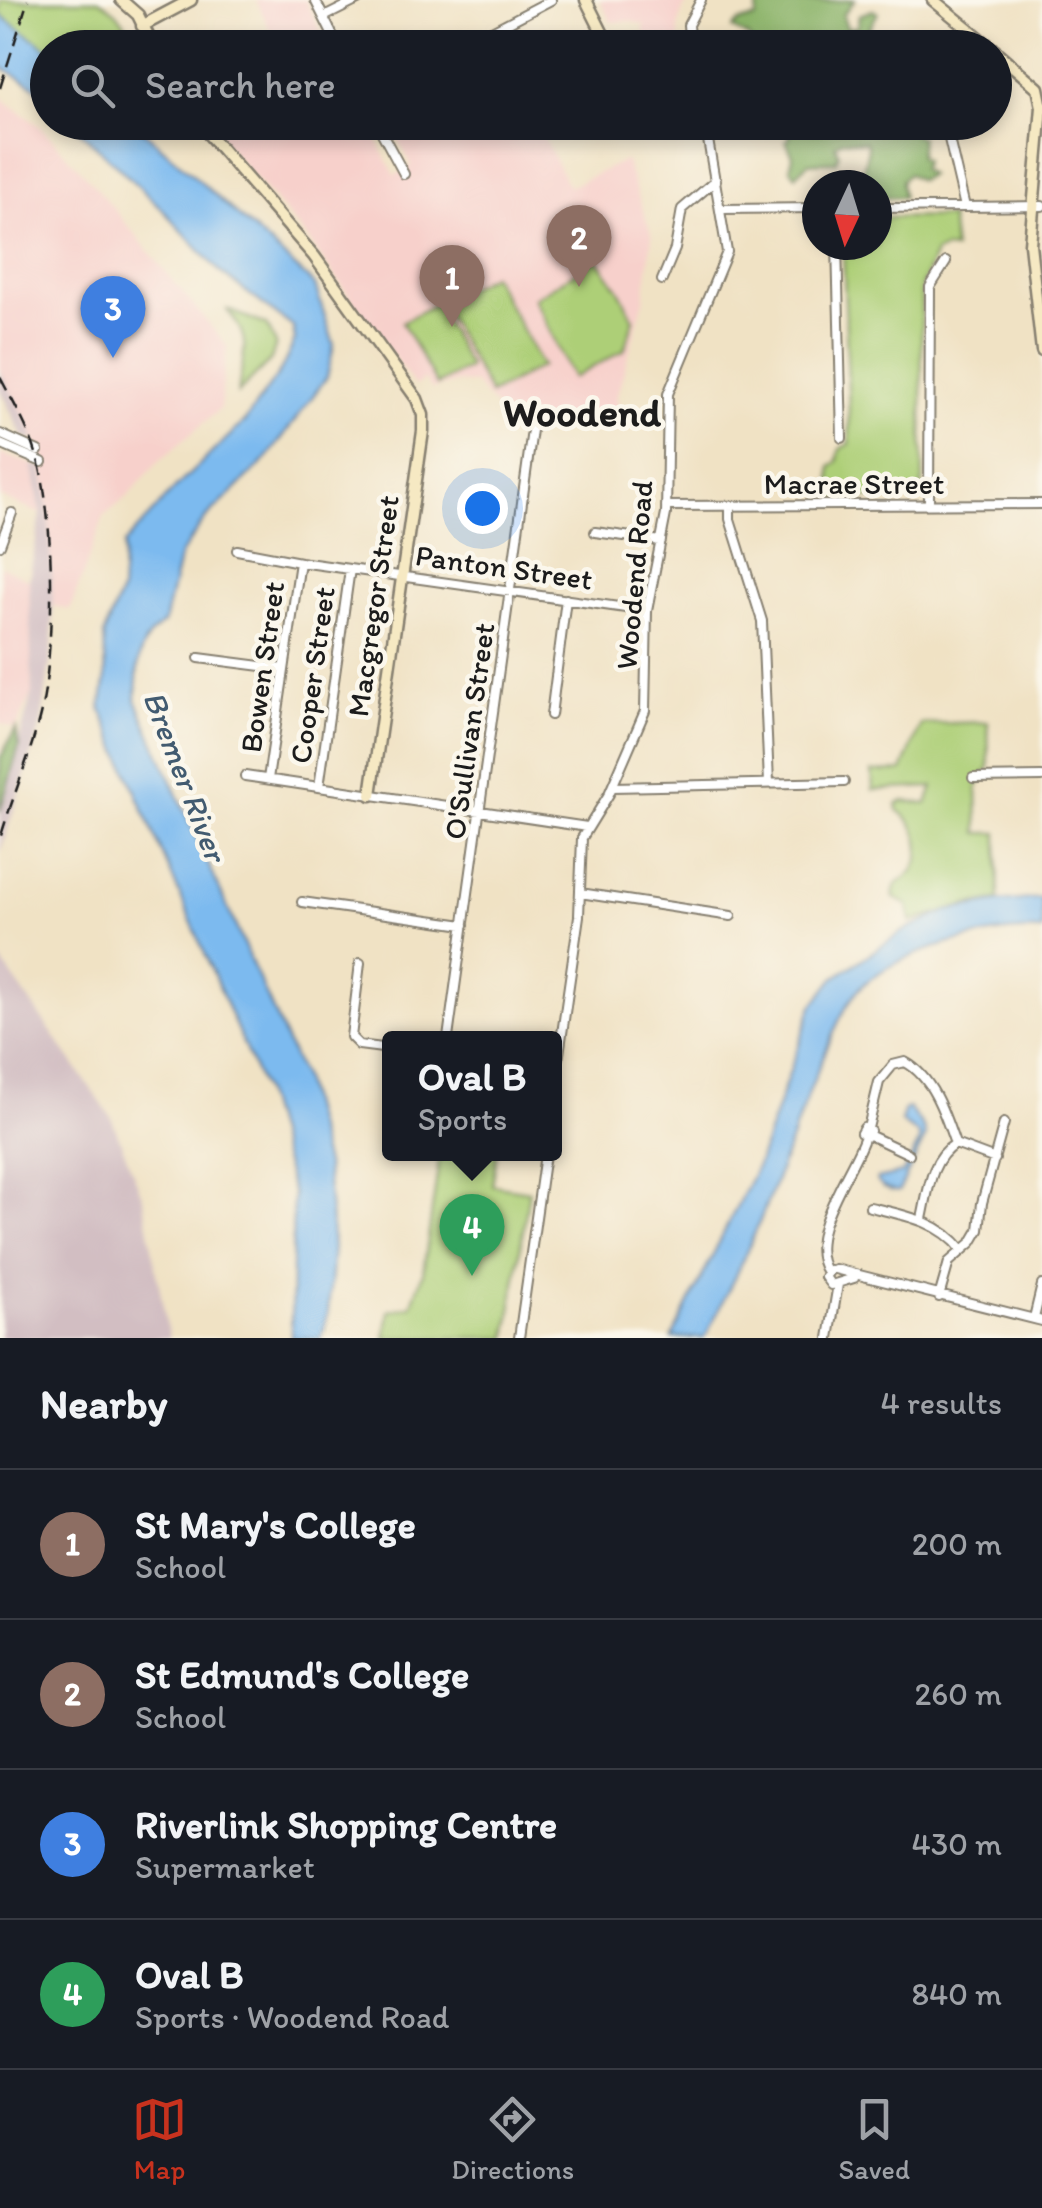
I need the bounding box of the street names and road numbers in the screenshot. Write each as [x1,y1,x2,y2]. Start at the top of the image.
street label: Macrae Street [764,465,944,502]
street label: Woodend Road [607,478,661,671]
street label: Macgregor Street [339,493,407,719]
street label: Panton Street [413,536,595,598]
street label: Bowen Street [232,579,292,755]
street label: Cooper Street [281,584,343,766]
street label: O'Sullivan Street [435,620,503,842]

